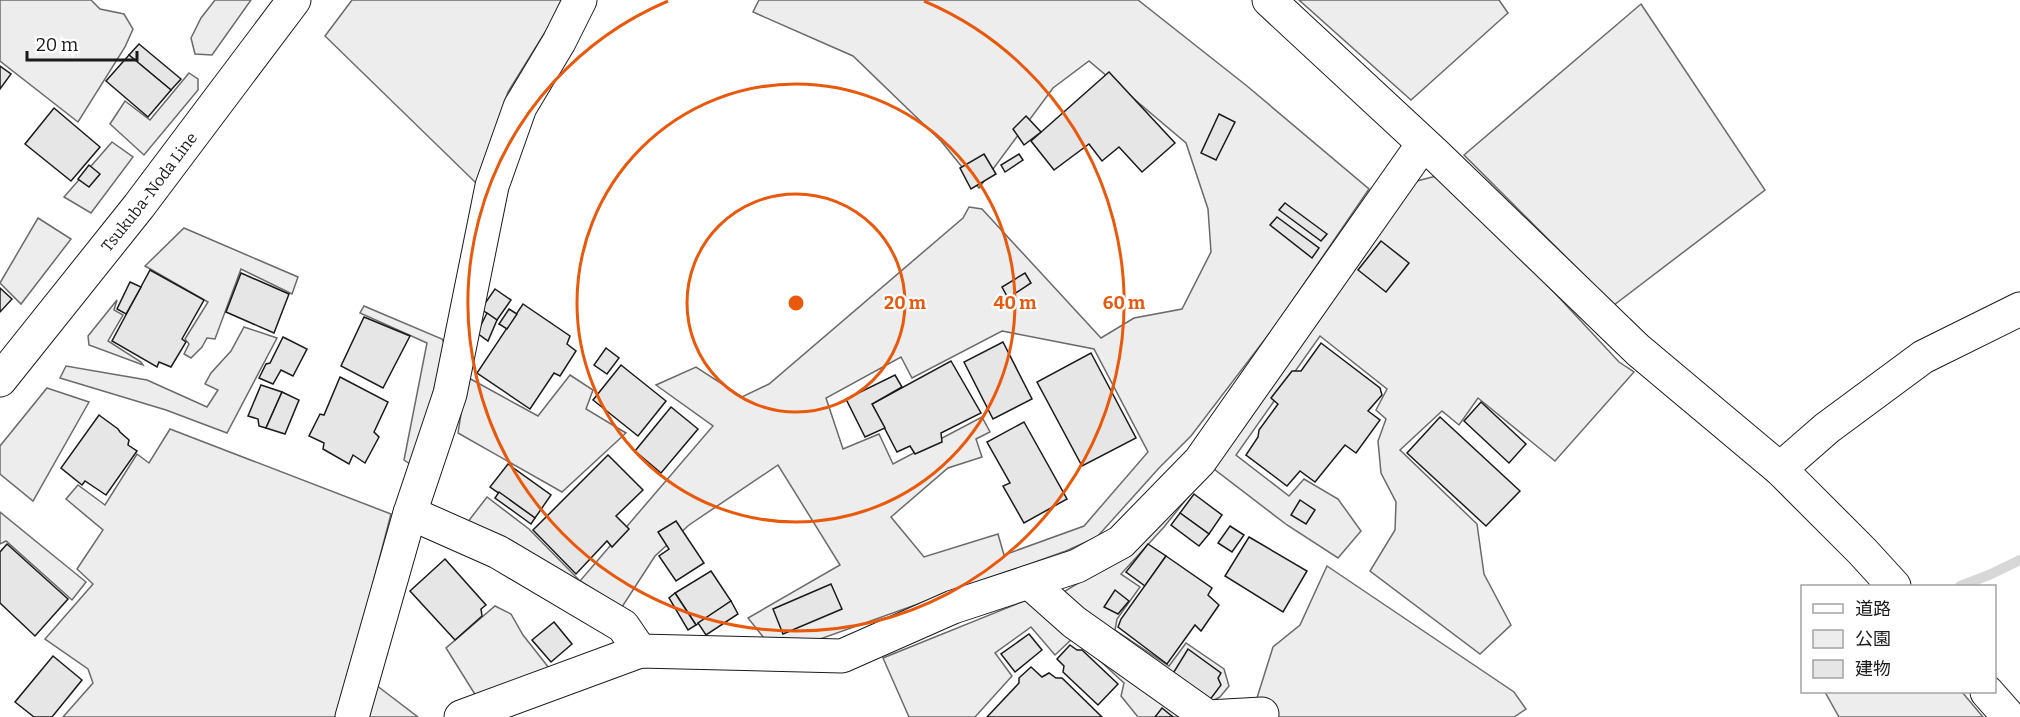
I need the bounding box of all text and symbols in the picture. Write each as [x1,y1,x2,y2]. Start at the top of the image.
scale bar [27,24,136,62]
text: 20 m [36,34,78,56]
street label: Tsukuba-Noda Line [97,128,201,255]
text: 20 m [884,292,926,314]
text: 40 m [994,292,1036,314]
text: 60 m [1103,292,1145,314]
centre of rings [786,293,806,313]
legend [1801,585,1996,693]
text: 道路 [1855,598,1891,620]
text: 公園 [1855,628,1891,650]
text: 建物 [1855,658,1891,680]

